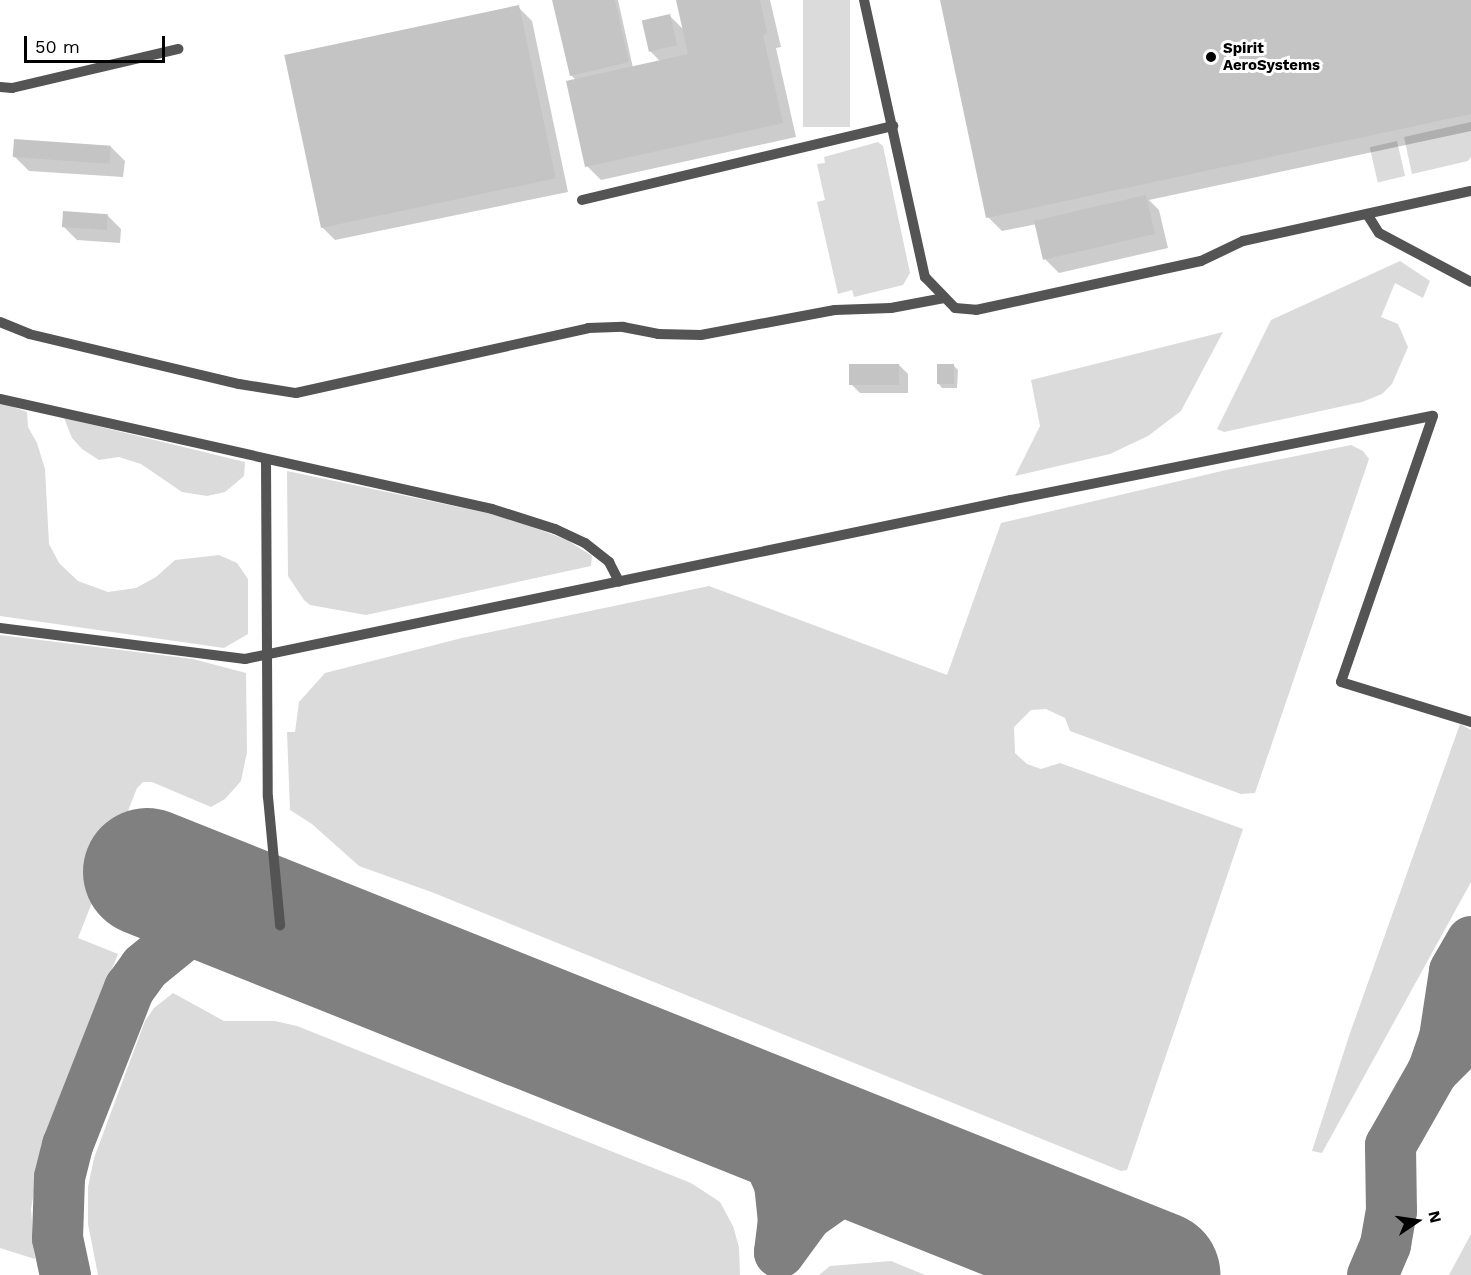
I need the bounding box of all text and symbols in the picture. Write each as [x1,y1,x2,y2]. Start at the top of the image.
scale bar [27,24,168,62]
text: 50 m [35,36,80,57]
place label: Spirit AeroSystems [1223,39,1320,74]
marker: Spirit AeroSystems [1204,50,1218,64]
north arrow [1387,1191,1447,1251]
text: N [1424,1209,1446,1225]

